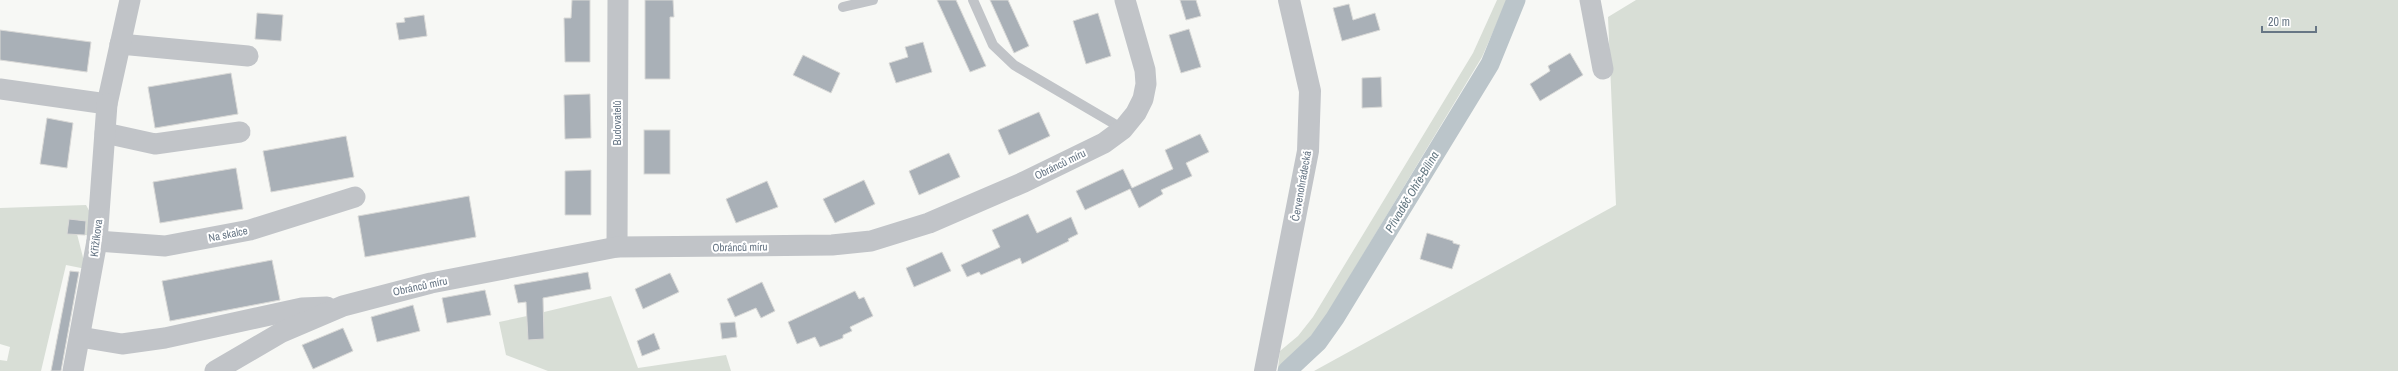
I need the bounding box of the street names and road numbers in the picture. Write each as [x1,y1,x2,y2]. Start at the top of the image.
street label: Budovatelů [610,100,624,146]
street label: Obránců míru [1032,146,1088,182]
street label: Červenohrádecká [1288,150,1314,222]
street label: Křižíkova [87,218,105,258]
street label: Na skalce [207,223,249,245]
street label: Obránců míru [712,240,768,254]
street label: Obránců míru [392,273,448,299]

